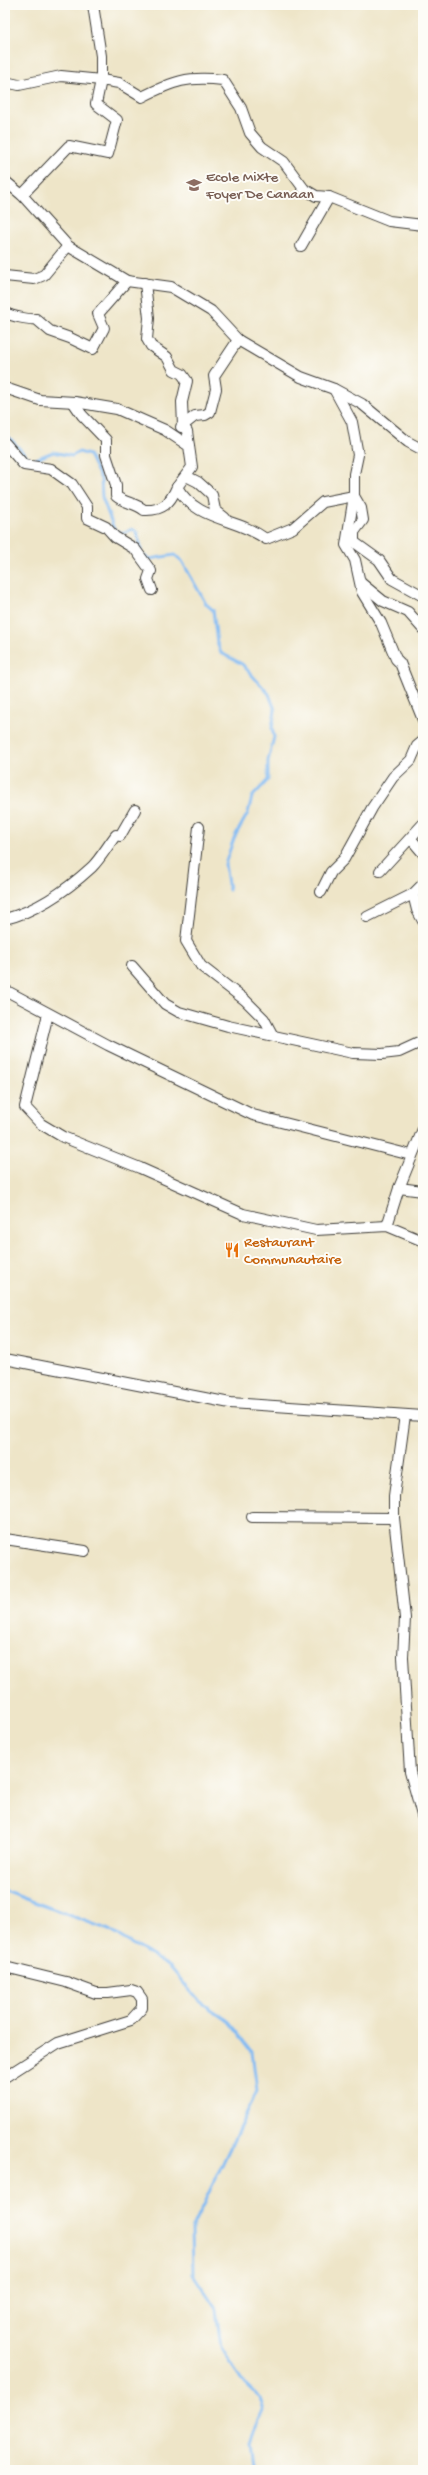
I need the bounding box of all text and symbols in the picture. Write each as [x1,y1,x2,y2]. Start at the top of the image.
place label: Ecole Mixte Foyer De Canaan [205,169,314,204]
school or university icon: Ecole Mixte Foyer De Canaan [185,176,203,194]
place label: Restaurant Communautaire [244,1234,342,1269]
restaurant icon: Restaurant Communautaire [223,1241,241,1259]

